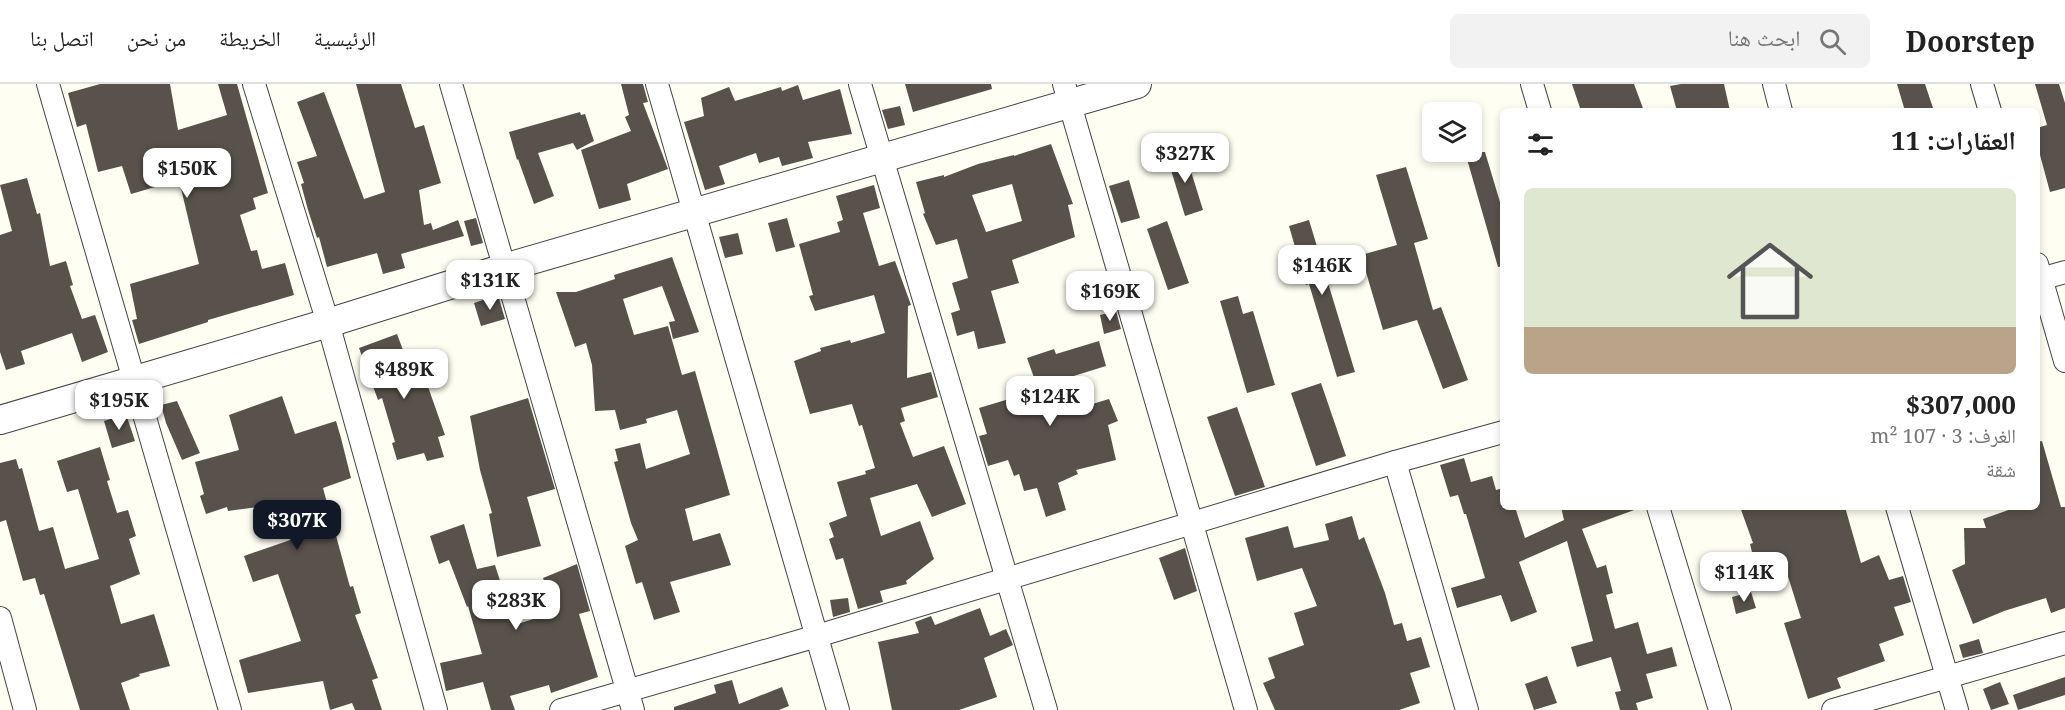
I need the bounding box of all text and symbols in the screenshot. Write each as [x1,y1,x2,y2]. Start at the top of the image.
search box [1450,14,1870,68]
text: ابحث هنا [1728,22,1801,52]
text: Doorstep [1906,22,2035,60]
text: اتصل بنا [30,24,94,52]
text: من نحن [127,24,186,52]
text: الخريطة [219,24,281,52]
text: الرئيسية [314,24,376,52]
icon: search [1816,25,1849,58]
map controls [1422,102,1482,162]
button: layers [1422,102,1482,162]
text: العقارات: 11 [1891,122,2016,158]
icon: filters [1524,128,1557,161]
pin: $327K [1143,133,1227,184]
text: $327K [1155,139,1215,166]
pin: $150K [145,148,229,199]
text: $150K [157,154,217,181]
icon: home [1716,227,1824,335]
pin: $146K [1280,245,1364,296]
text: $146K [1292,251,1352,278]
pin: $131K [448,260,532,311]
text: $131K [460,266,520,293]
pin: $169K [1068,271,1152,322]
text: $169K [1080,277,1140,304]
pin: $489K [362,349,446,400]
text: $489K [374,355,434,382]
pin: $124K [1008,376,1092,427]
pin: $195K [77,380,161,431]
text: $124K [1020,382,1080,409]
text: $195K [89,386,149,413]
text: $307,000 [1906,386,2016,422]
text: الغرف: 3 · 107 m² [1871,422,2016,449]
text: شقة [1986,456,2016,483]
pin: $307K [255,500,339,551]
text: $307K [267,506,327,533]
pin: $114K [1702,552,1786,603]
text: $114K [1714,558,1774,585]
pin: $283K [474,580,558,631]
text: $283K [486,586,546,613]

